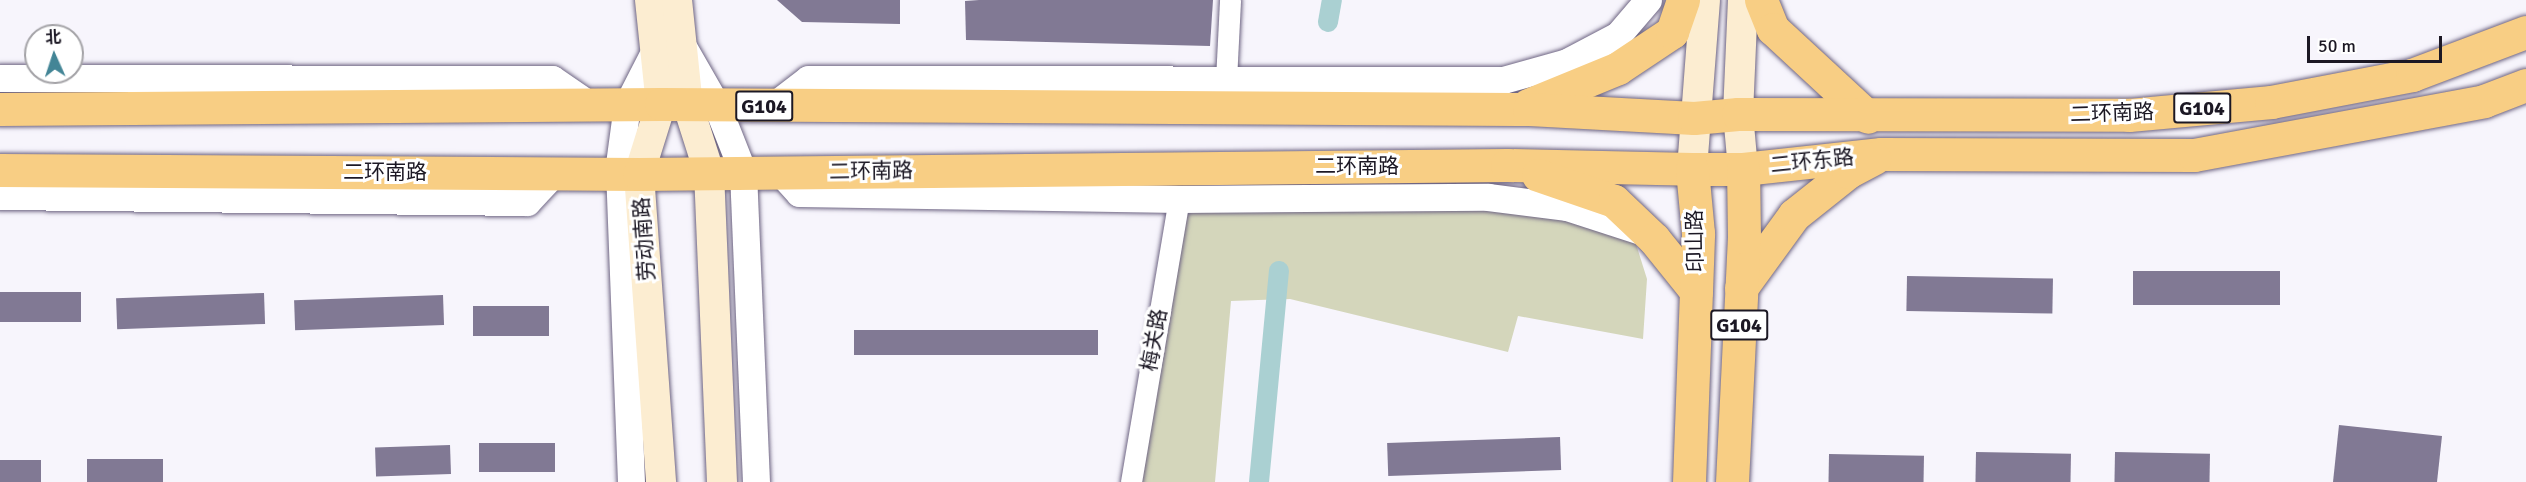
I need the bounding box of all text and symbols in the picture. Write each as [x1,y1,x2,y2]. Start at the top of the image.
north arrow [24,24,84,84]
scale bar [2310,24,2445,62]
text: 北 [45,28,62,48]
text: 50 m [2318,35,2356,57]
road number: G104 [734,89,794,123]
road number: G104 [2172,91,2232,125]
street label: 二环南路 [2070,99,2154,127]
street label: 二环东路 [1769,144,1855,178]
street label: 二环南路 [1315,153,1399,179]
street label: 二环南路 [829,158,913,184]
street label: 二环南路 [343,159,427,185]
street label: 劳动南路 [629,196,659,282]
street label: 印山路 [1682,209,1708,273]
street label: 梅关路 [1136,307,1172,373]
road number: G104 [1709,308,1769,342]

